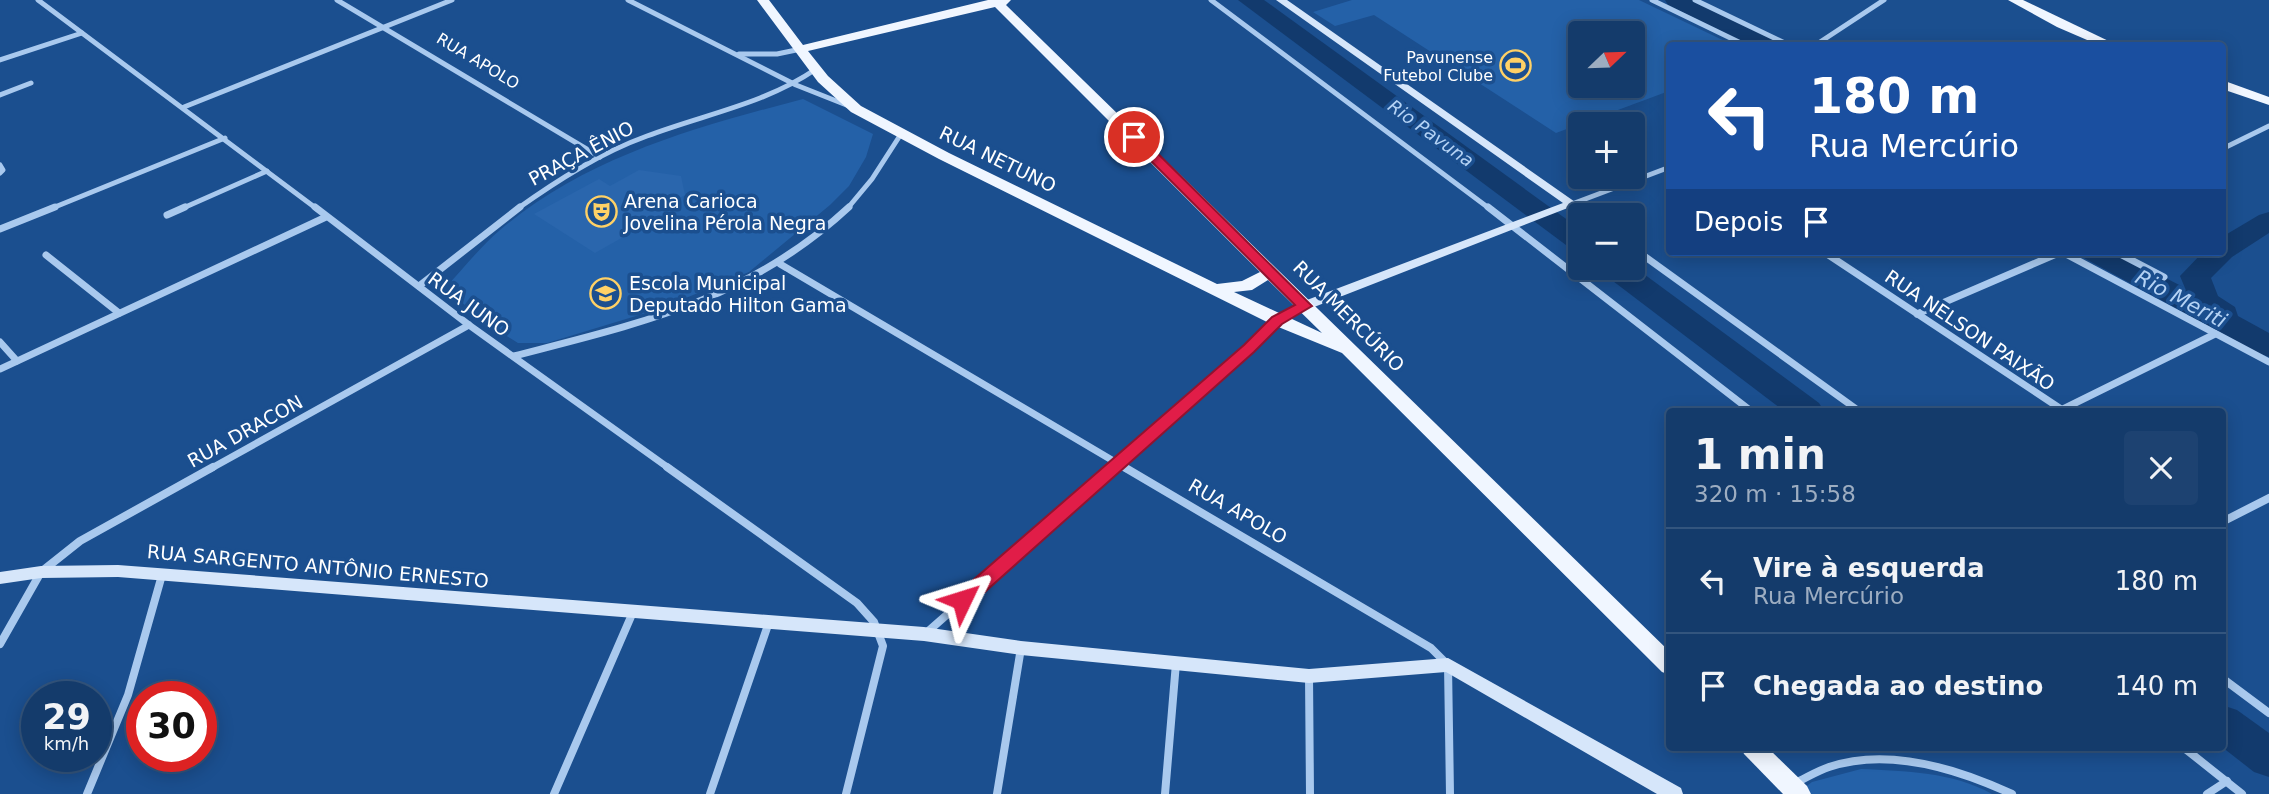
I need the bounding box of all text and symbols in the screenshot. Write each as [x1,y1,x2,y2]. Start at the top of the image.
north arrow [1568,21,1645,98]
map controls [1568,21,1645,280]
street label: RUA APOLO [433,29,523,93]
place label: Pavunense Futebol Clube [1383,48,1493,85]
sports icon: Pavunense Futebol Clube [1499,49,1533,83]
text: 180 m [1809,68,1979,125]
icon: left [1694,70,1785,161]
water label: Rio Pavuna [1384,95,1478,171]
pin [1104,107,1164,167]
button: + [1568,112,1645,189]
street label: PRAÇA ÊNIO [525,116,637,190]
icon: arrive [1115,118,1153,156]
street label: RUA NETUNO [936,121,1060,197]
text: Rua Mercúrio [1809,127,2019,165]
place label: Arena Carioca Jovelina Pérola Negra [623,190,826,234]
theatre icon: Arena Carioca Jovelina Pérola Negra [584,195,618,229]
button: − [1568,203,1645,280]
icon: arrive [1797,203,1835,241]
text: Depois [1694,207,1783,237]
street label: RUA MERCÚRIO [1289,255,1410,376]
street label: RUA NELSON PAIXÃO [1881,265,2059,395]
water label: Rio Meriti [2131,265,2231,333]
street label: RUA JUNO [424,267,514,341]
place label: Escola Municipal Deputado Hilton Gama [629,272,847,316]
school or university icon: Escola Municipal Deputado Hilton Gama [589,277,623,311]
street label: RUA DRACON [184,390,306,472]
text: 1 min [1694,430,1826,479]
button: close [2124,431,2198,505]
street label: RUA APOLO [1185,474,1291,548]
text: 320 m · 15:58 [1694,481,1856,507]
street label: RUA SARGENTO ANTÔNIO ERNESTO [146,539,490,592]
text: Vire à esquerda [1753,553,1985,583]
icon: left [1694,562,1732,600]
position arrow [925,563,999,637]
text: 180 m [2115,566,2198,596]
text: Rua Mercúrio [1753,583,1904,609]
icon: arrive [1694,667,1732,705]
text: Chegada ao destino [1753,671,2043,701]
text: 140 m [2115,671,2198,701]
speed limit sign: 30 [126,681,217,772]
text: 29 [42,697,91,737]
text: km/h [44,733,89,754]

